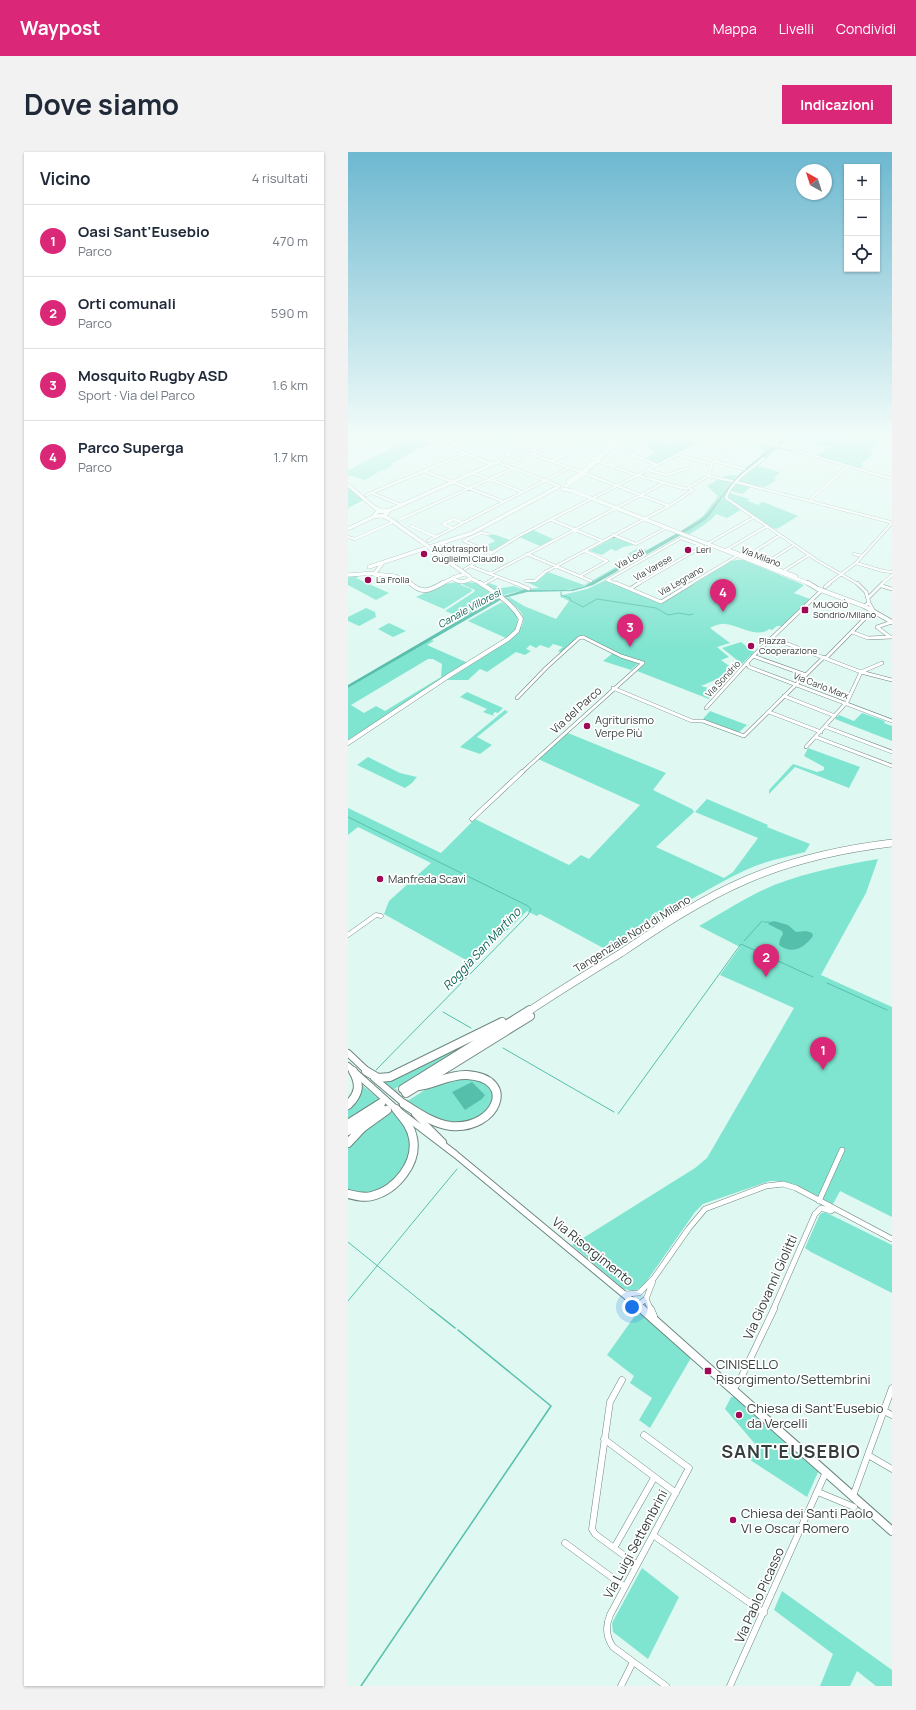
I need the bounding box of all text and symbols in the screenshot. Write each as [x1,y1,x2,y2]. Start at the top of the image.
text: Waypost [20,15,100,41]
text: Mappa [713,19,757,38]
text: Livelli [779,19,814,38]
text: Condividi [836,19,896,38]
text: Dove siamo [24,85,179,123]
button: Indicazioni [782,85,892,124]
north arrow [796,164,832,200]
map controls [844,164,880,272]
button: + [844,164,880,200]
text: Vicino [40,167,91,190]
text: 4 risultati [252,169,308,187]
button: − [844,200,880,236]
text: Oasi Sant'Eusebio [78,221,210,242]
text: 1 [50,232,56,250]
text: 470 m [272,232,308,250]
button: locate [844,236,880,272]
text: Parco [78,242,112,260]
text: Orti comunali [78,293,176,314]
text: 2 [49,304,57,322]
text: 590 m [271,304,308,322]
text: Parco [78,314,112,332]
text: Mosquito Rugby ASD [78,365,228,386]
text: 3 [49,376,57,394]
text: 1.6 km [272,376,308,394]
text: Sport · Via del Parco [78,386,195,404]
text: Parco Superga [78,437,184,458]
text: 4 [49,448,57,466]
text: 1.7 km [274,448,308,466]
text: Parco [78,458,112,476]
place label: Autotrasporti Guglielmi Claudio [432,542,504,565]
place label: Leri [696,543,711,556]
street label: Via Milano [739,543,783,570]
street label: Via Lodi [613,545,647,572]
marker: Leri [683,545,693,555]
marker: Autotrasporti Guglielmi Claudio [419,549,429,559]
street label: Via Varese [631,551,674,584]
street label: Via Legnano [656,562,706,599]
place label: La Frolla [376,573,410,586]
marker: La Frolla [363,575,373,585]
pin: 4 [710,579,736,612]
water label: Canale Villoresi [435,584,504,631]
place label: MUGGIÒ Sondrio/Milano [813,598,876,621]
marker: MUGGIÒ Sondrio/Milano [800,605,810,615]
pin: 3 [617,614,643,647]
place label: Piazza Cooperazione [759,634,818,657]
marker: Piazza Cooperazione [746,641,756,651]
street label: Via Sondrio [702,657,743,700]
street label: Via Carlo Marx [791,669,851,702]
street label: Via del Parco [547,682,605,737]
place label: Agriturismo Verpe Più [595,712,655,740]
marker: Agriturismo Verpe Più [582,721,592,731]
place label: Manfreda Scavi [388,871,466,886]
marker: Manfreda Scavi [375,874,385,884]
street label: Tangenziale Nord di Milano [571,891,693,976]
water label: Roggia San Martino [439,903,525,994]
pin: 2 [753,944,779,977]
pin: 1 [810,1037,836,1070]
street label: Via Risorgimento [548,1213,638,1290]
street label: Via Giovanni Giolitti [739,1232,801,1342]
your location [622,1297,642,1317]
place label: CINISELLO Risorgimento/Settembrini [716,1355,871,1388]
marker: CINISELLO Risorgimento/Settembrini [703,1366,713,1376]
place label: Chiesa di Sant'Eusebio da Vercelli [747,1399,884,1432]
marker: Chiesa di Sant'Eusebio da Vercelli [734,1410,744,1420]
district label: SANT'EUSEBIO [721,1439,861,1463]
street label: Via Luigi Settembrini [599,1486,671,1602]
place label: Chiesa dei Santi Paolo VI e Oscar Romero [741,1504,874,1537]
marker: Chiesa dei Santi Paolo VI e Oscar Romero [728,1515,738,1525]
street label: Via Pablo Picasso [730,1544,788,1646]

